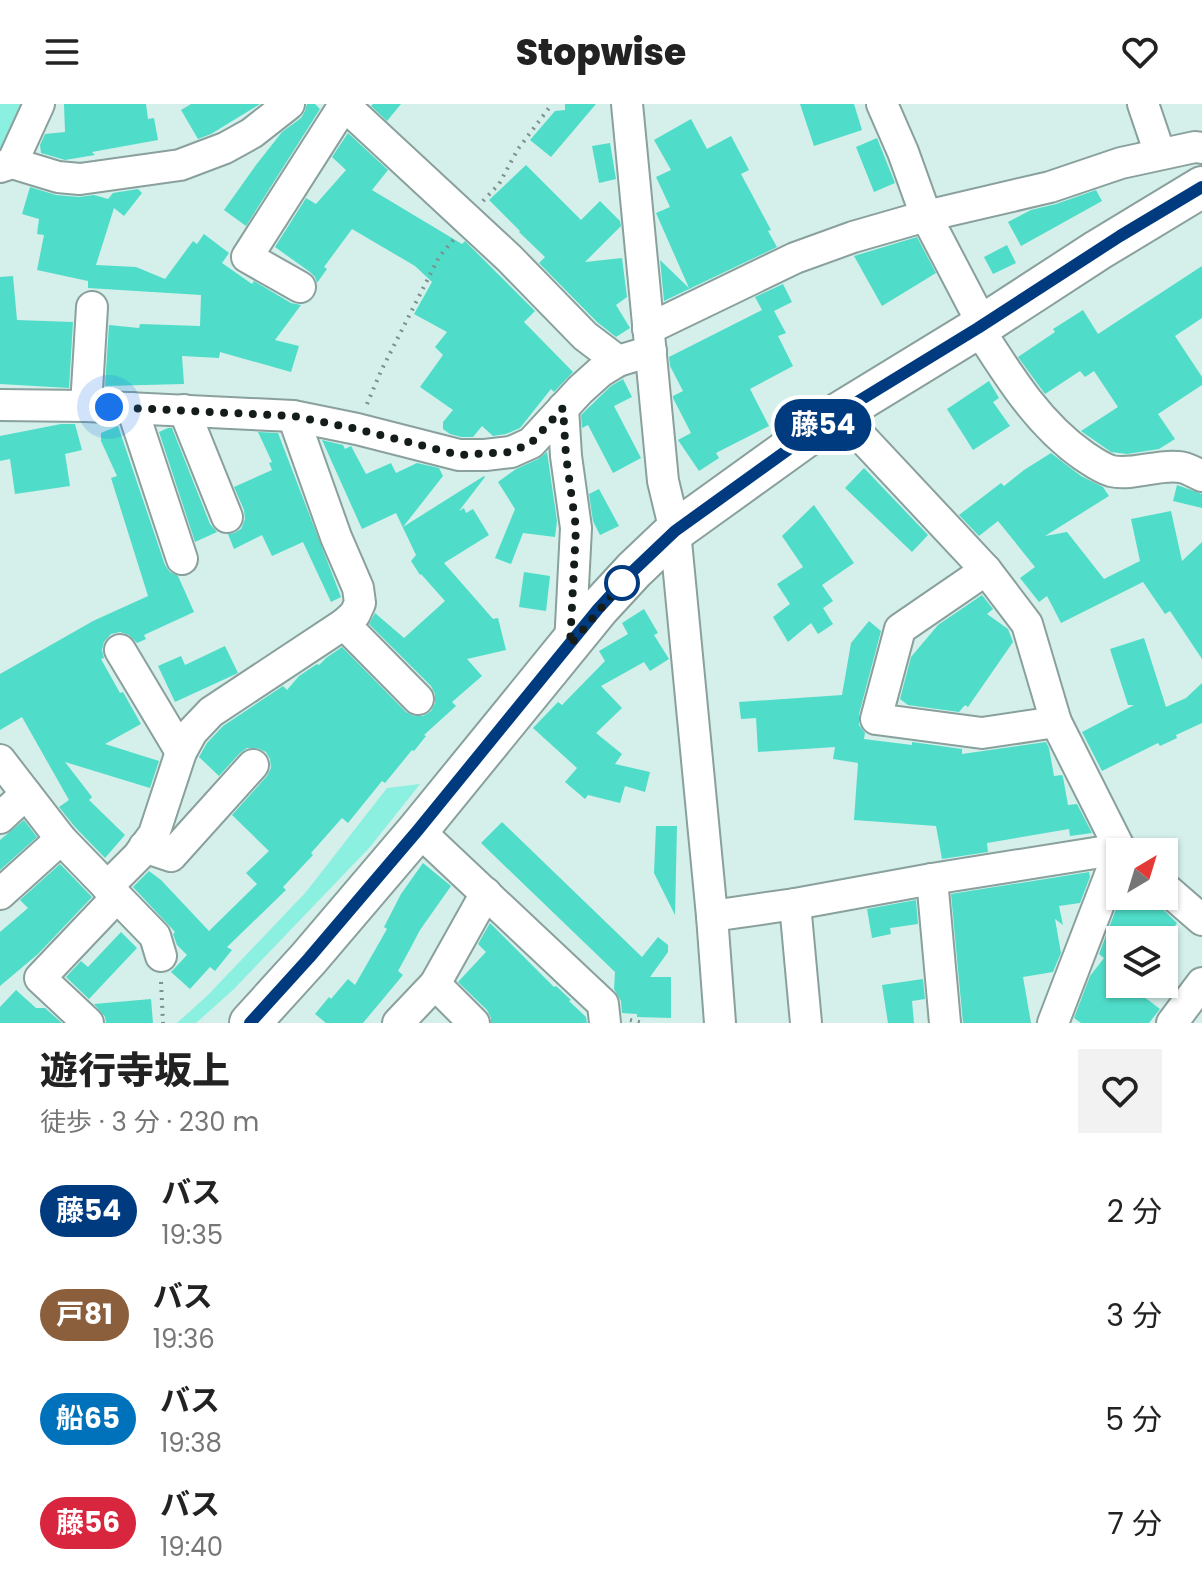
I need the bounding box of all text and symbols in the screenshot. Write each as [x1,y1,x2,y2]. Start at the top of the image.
text: Stopwise [516,27,686,78]
icon: menu [40,30,84,74]
icon: heart [1118,30,1162,74]
your location [89,387,129,427]
line badge: 藤54 [777,399,869,451]
text: 藤54 [790,405,856,444]
unlabelled marker [605,566,639,600]
north arrow [1106,838,1178,910]
map controls [1106,838,1178,998]
button: layers [1106,926,1178,998]
text: 遊行寺坂上 [40,1044,230,1097]
button: heart [1078,1049,1162,1133]
text: 徒歩 · 3 分 · 230 m [40,1104,259,1140]
text: バス [161,1171,221,1214]
text: 2 分 [1107,1190,1162,1233]
text: 藤54 [56,1191,121,1230]
text: 19:35 [161,1217,223,1253]
text: バス [153,1275,213,1318]
text: 3 分 [1106,1294,1162,1337]
text: 戸81 [56,1295,113,1334]
text: 19:36 [153,1321,215,1357]
text: バス [160,1379,220,1422]
text: 5 分 [1105,1398,1162,1441]
text: 船65 [56,1399,120,1438]
text: 19:38 [160,1425,222,1461]
text: バス [160,1483,220,1526]
text: 7 分 [1108,1502,1162,1545]
text: 藤56 [56,1503,120,1542]
text: 19:40 [160,1529,223,1565]

